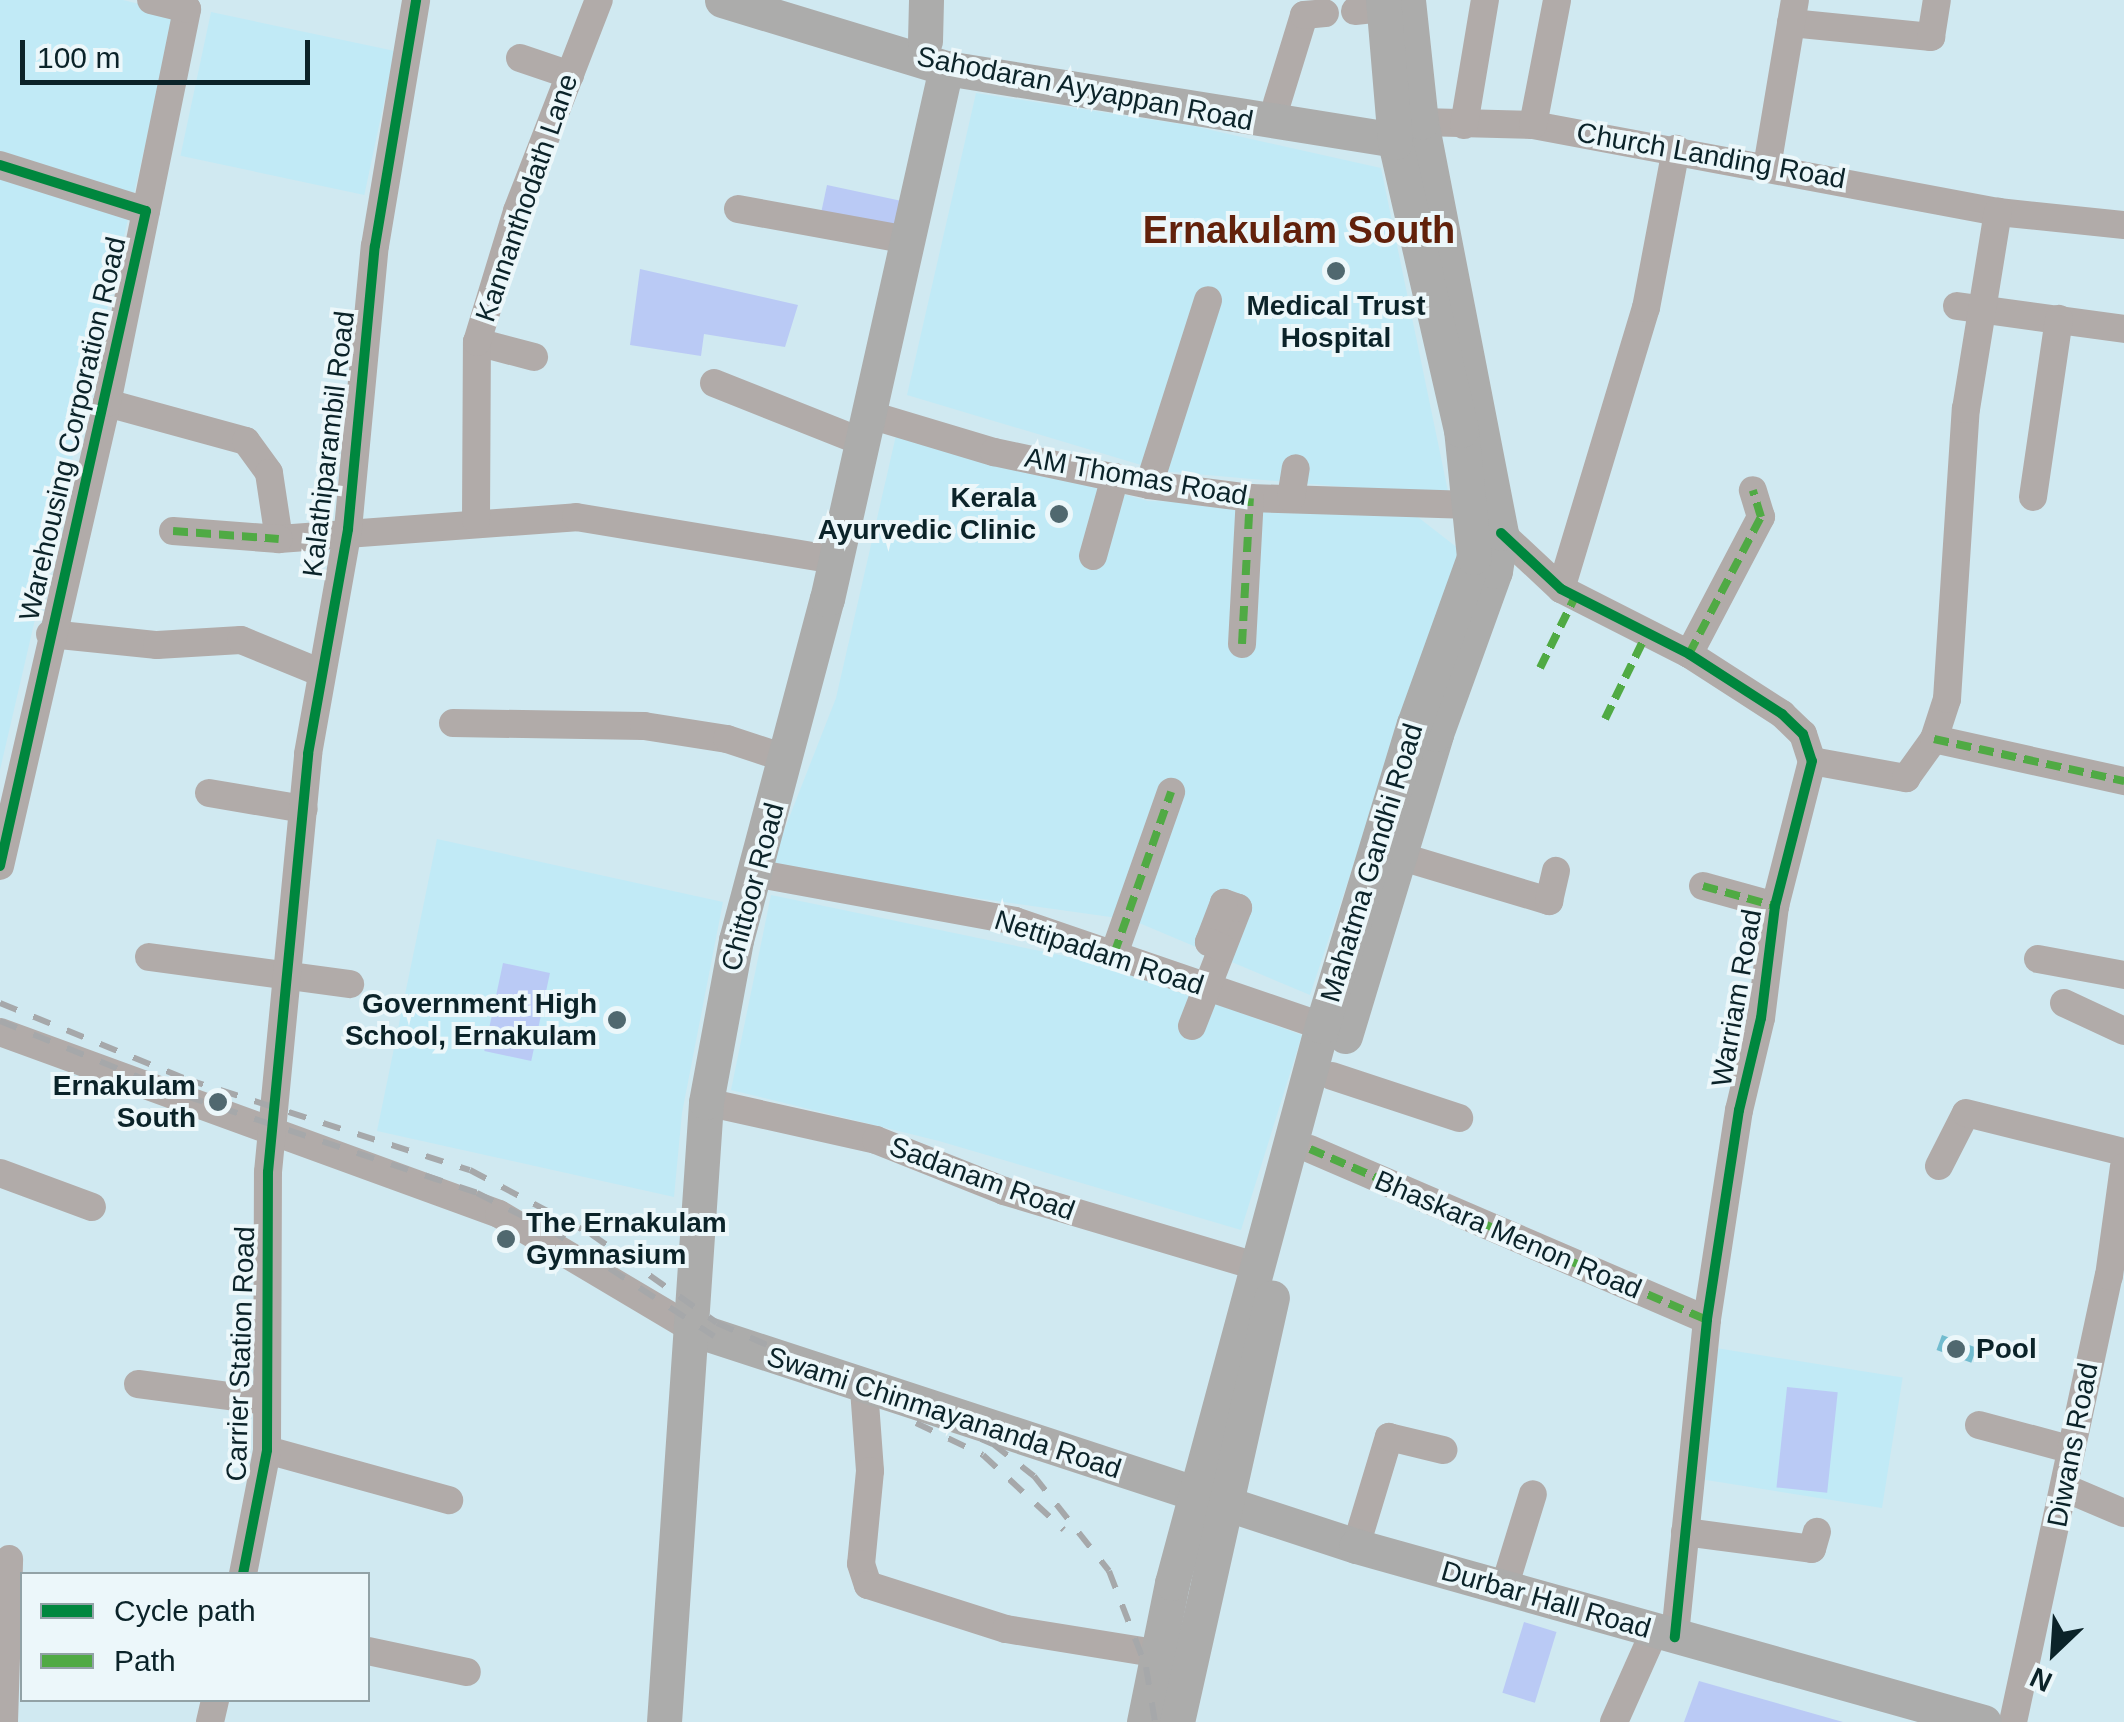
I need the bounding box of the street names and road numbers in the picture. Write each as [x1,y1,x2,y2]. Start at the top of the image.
street label: Sahodaran Ayyappan Road [913,40,1257,138]
street label: Kannanthodath Lane [469,70,585,326]
street label: Church Landing Road [1574,116,1848,196]
street label: Warehousing Corporation Road [12,234,134,624]
street label: Kalathiparambil Road [296,309,362,579]
street label: AM Thomas Road [1022,441,1250,513]
street label: Mahatma Gandhi Road [1314,720,1430,1006]
street label: Chittoor Road [714,799,792,975]
street label: Nettipadam Road [990,903,1208,1003]
street label: Warriam Road [1705,907,1769,1089]
street label: Sadanam Road [885,1130,1079,1228]
street label: Bhaskara Menon Road [1370,1164,1646,1306]
street label: Carrier Station Road [220,1226,262,1482]
street label: Swami Chinmayananda Road [763,1340,1125,1486]
street label: Diwans Road [2041,1360,2105,1530]
street label: Durbar Hall Road [1437,1554,1655,1646]

